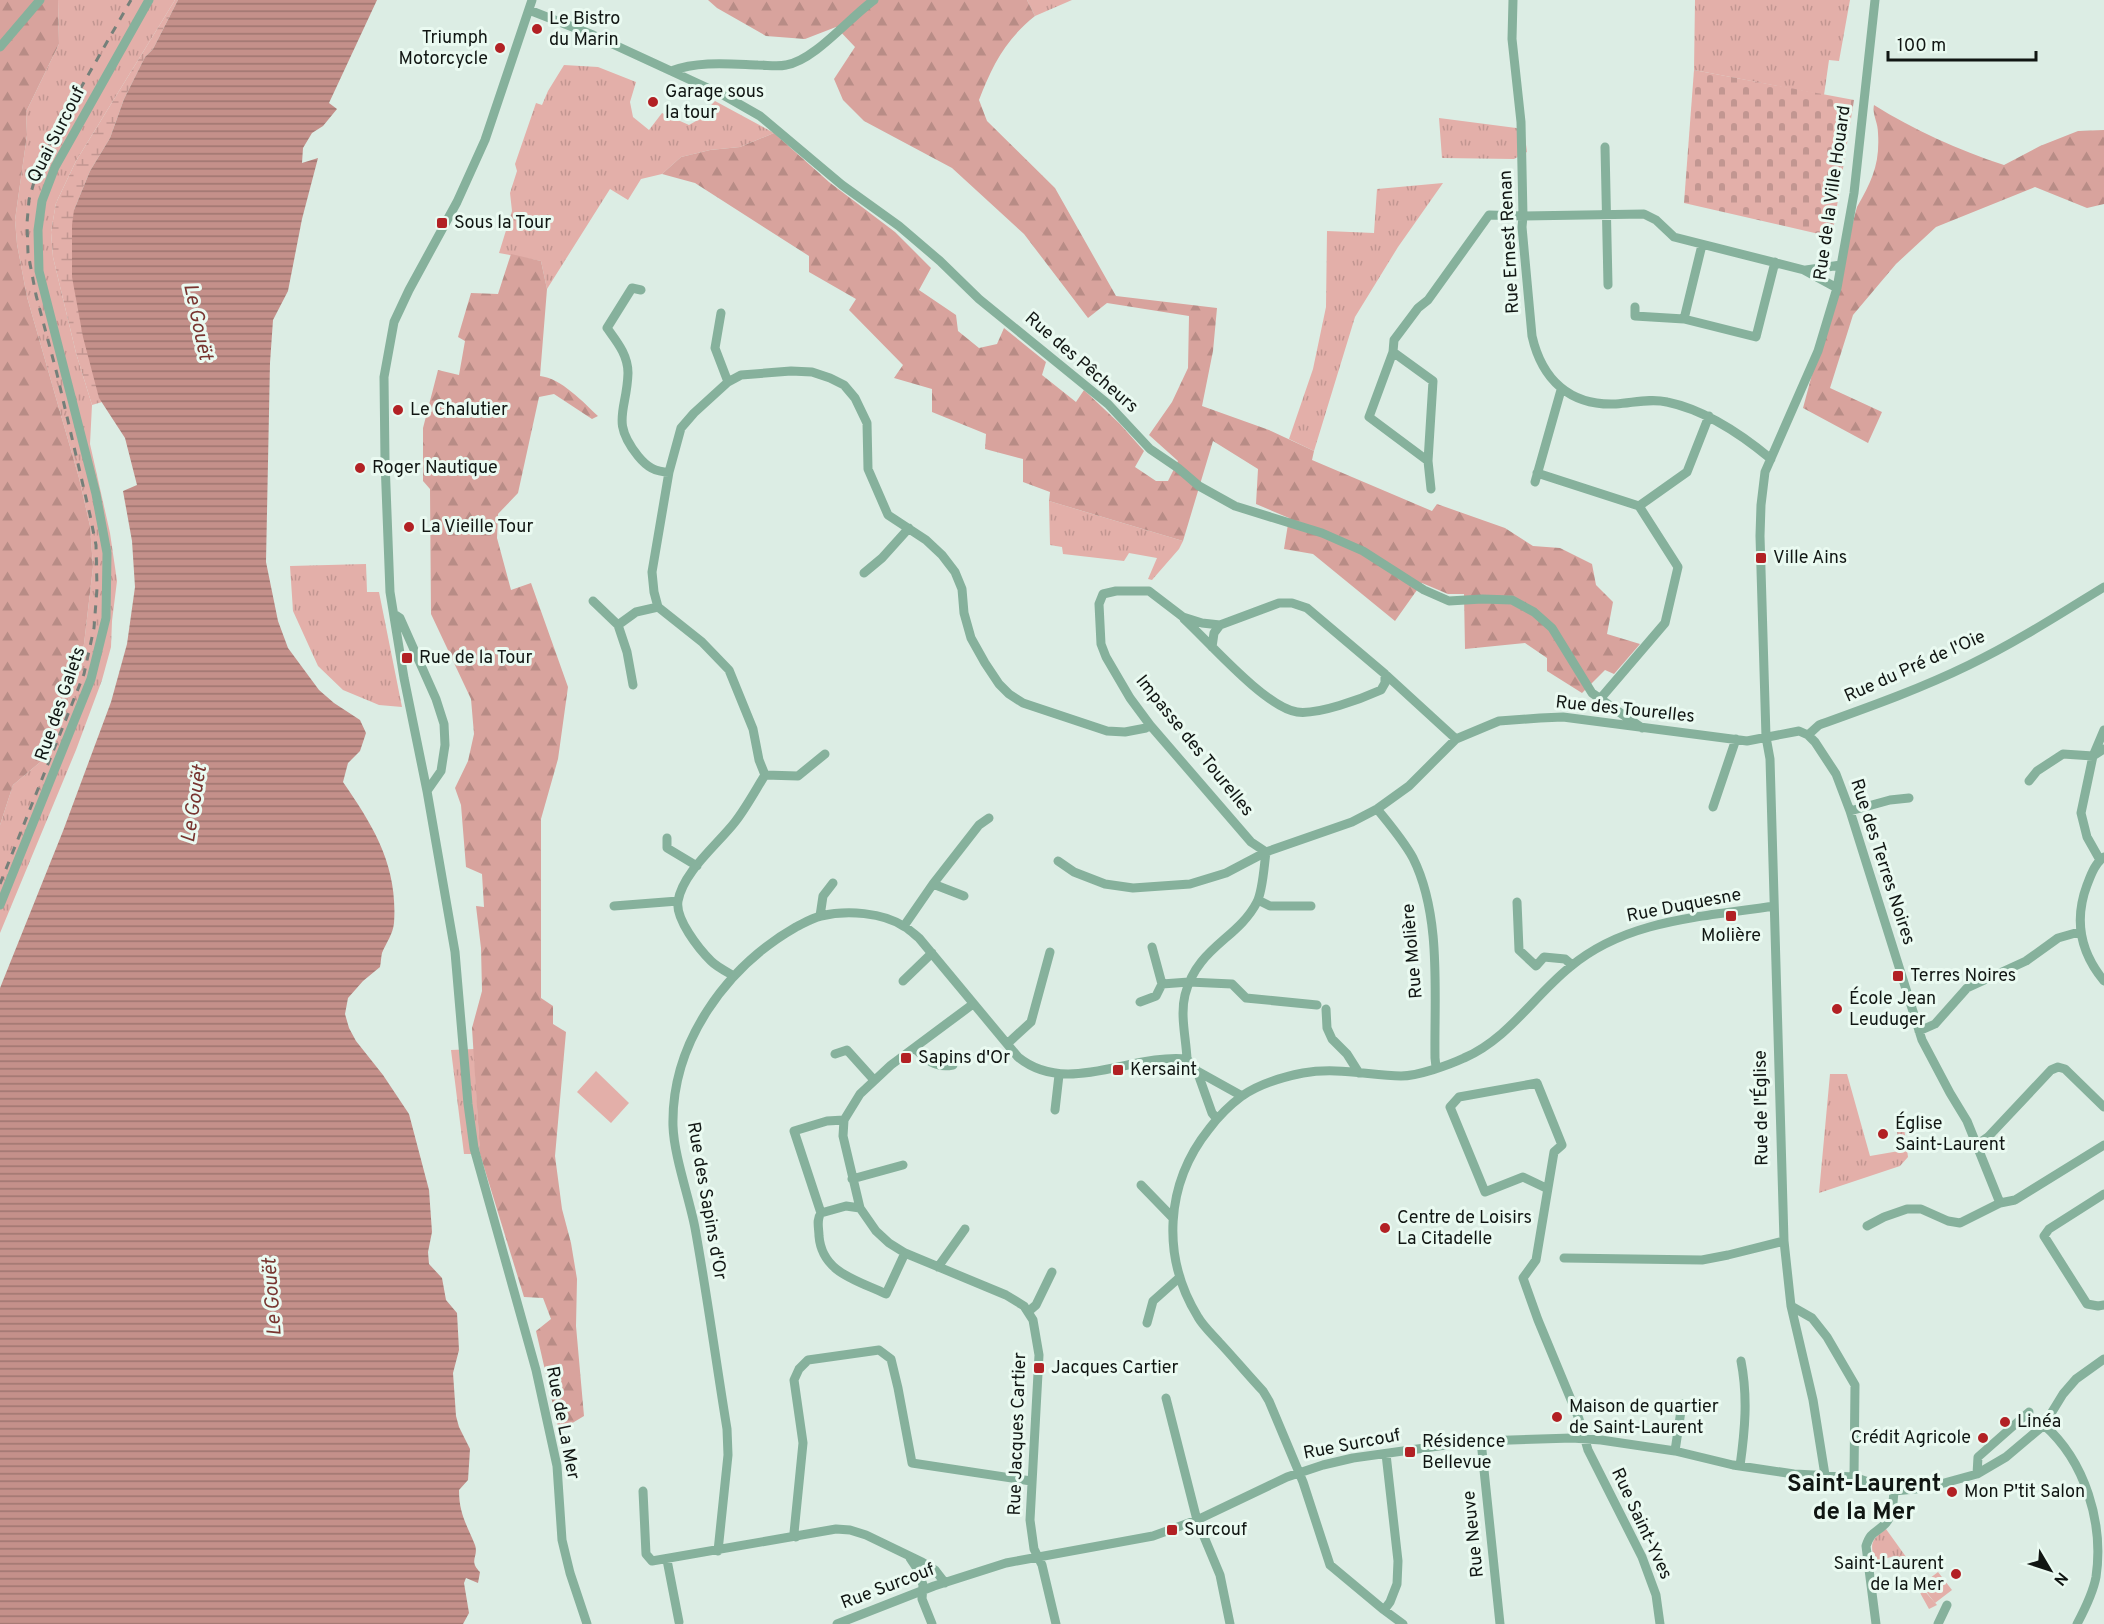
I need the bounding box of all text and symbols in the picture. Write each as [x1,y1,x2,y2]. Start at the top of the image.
place label: Le Bistro du Marin [549,8,620,52]
marker: Le Bistro du Marin [530,22,544,36]
scale bar [1888,24,2036,62]
place label: Triumph Motorcycle [399,27,488,71]
text: 100 m [1897,35,1946,58]
marker: Triumph Motorcycle [493,41,507,55]
place label: Garage sous la tour [665,81,764,125]
street label: Quai Surcouf [23,83,91,187]
marker: Garage sous la tour [646,95,660,109]
street label: Rue de la Ville Houard [1809,104,1857,282]
street label: Rue Ernest Renan [1495,170,1525,314]
place label: Sous la Tour [454,212,551,235]
marker: Sous la Tour [435,216,449,230]
water label: Le Gouët [176,281,218,364]
street label: Rue des Pêcheurs [1019,307,1143,419]
place label: Le Chalutier [410,399,508,422]
marker: Le Chalutier [391,403,405,417]
place label: Roger Nautique [372,457,498,480]
marker: Roger Nautique [353,461,367,475]
place label: La Vieille Tour [421,516,533,539]
marker: La Vieille Tour [402,520,416,534]
place label: Ville Ains [1773,547,1847,570]
marker: Ville Ains [1754,551,1768,565]
street label: Rue du Pré de l'Oie [1841,626,1989,708]
street label: Rue des Galets [31,644,91,764]
place label: Rue de la Tour [419,647,533,670]
marker: Rue de la Tour [400,651,414,665]
street label: Impasse des Tourelles [1130,671,1258,821]
street label: Rue des Tourelles [1554,691,1696,729]
water label: Le Gouët [176,763,214,844]
street label: Rue des Terres Noires [1844,776,1920,948]
street label: Rue Duquesne [1625,884,1743,928]
street label: Rue Molière [1397,902,1429,1000]
marker: Molière [1724,909,1738,923]
place label: Molière [1701,925,1761,948]
place label: Terres Noires [1910,965,2016,988]
marker: Terres Noires [1891,969,1905,983]
place label: École Jean Leuduger [1849,986,1936,1032]
marker: École Jean Leuduger [1830,1002,1844,1016]
place label: Sapins d'Or [918,1047,1010,1070]
street label: Rue de l'Église [1747,1050,1775,1166]
marker: Sapins d'Or [899,1051,913,1065]
place label: Kersaint [1130,1059,1197,1082]
marker: Kersaint [1111,1063,1125,1077]
place label: Église Saint-Laurent [1895,1111,2006,1157]
street label: Rue des Sapins d'Or [681,1120,731,1282]
marker: Église Saint-Laurent [1876,1127,1890,1141]
place label: Centre de Loisirs La Citadelle [1397,1207,1532,1251]
marker: Centre de Loisirs La Citadelle [1378,1221,1392,1235]
water label: Le Gouët [257,1256,289,1337]
street label: Rue Jacques Cartier [1004,1352,1032,1516]
place label: Jacques Cartier [1051,1357,1179,1380]
marker: Jacques Cartier [1032,1361,1046,1375]
street label: Rue de La Mer [540,1364,584,1482]
place label: Maison de quartier de Saint-Laurent [1569,1396,1719,1440]
marker: Maison de quartier de Saint-Laurent [1550,1410,1564,1424]
place label: Linéa [2017,1411,2061,1434]
marker: Linéa [1998,1415,2012,1429]
street label: Rue Surcouf [1301,1424,1403,1466]
place label: Crédit Agricole [1851,1427,1971,1450]
place label: Résidence Bellevue [1422,1431,1505,1475]
marker: Crédit Agricole [1976,1431,1990,1445]
marker: Résidence Bellevue [1403,1445,1417,1459]
street label: Rue Saint-Yves [1605,1465,1677,1583]
district label: Saint-Laurent de la Mer [1787,1470,1941,1528]
place label: Mon P'tit Salon [1964,1481,2085,1504]
marker: Mon P'tit Salon [1945,1485,1959,1499]
street label: Rue Neuve [1458,1489,1490,1579]
place label: Surcouf [1184,1519,1247,1542]
marker: Surcouf [1165,1523,1179,1537]
north arrow [2020,1540,2080,1600]
place label: Saint-Laurent de la Mer [1833,1553,1944,1597]
street label: Rue Surcouf [838,1559,938,1615]
marker: Saint-Laurent de la Mer [1949,1567,1963,1581]
text: N [2049,1567,2071,1589]

